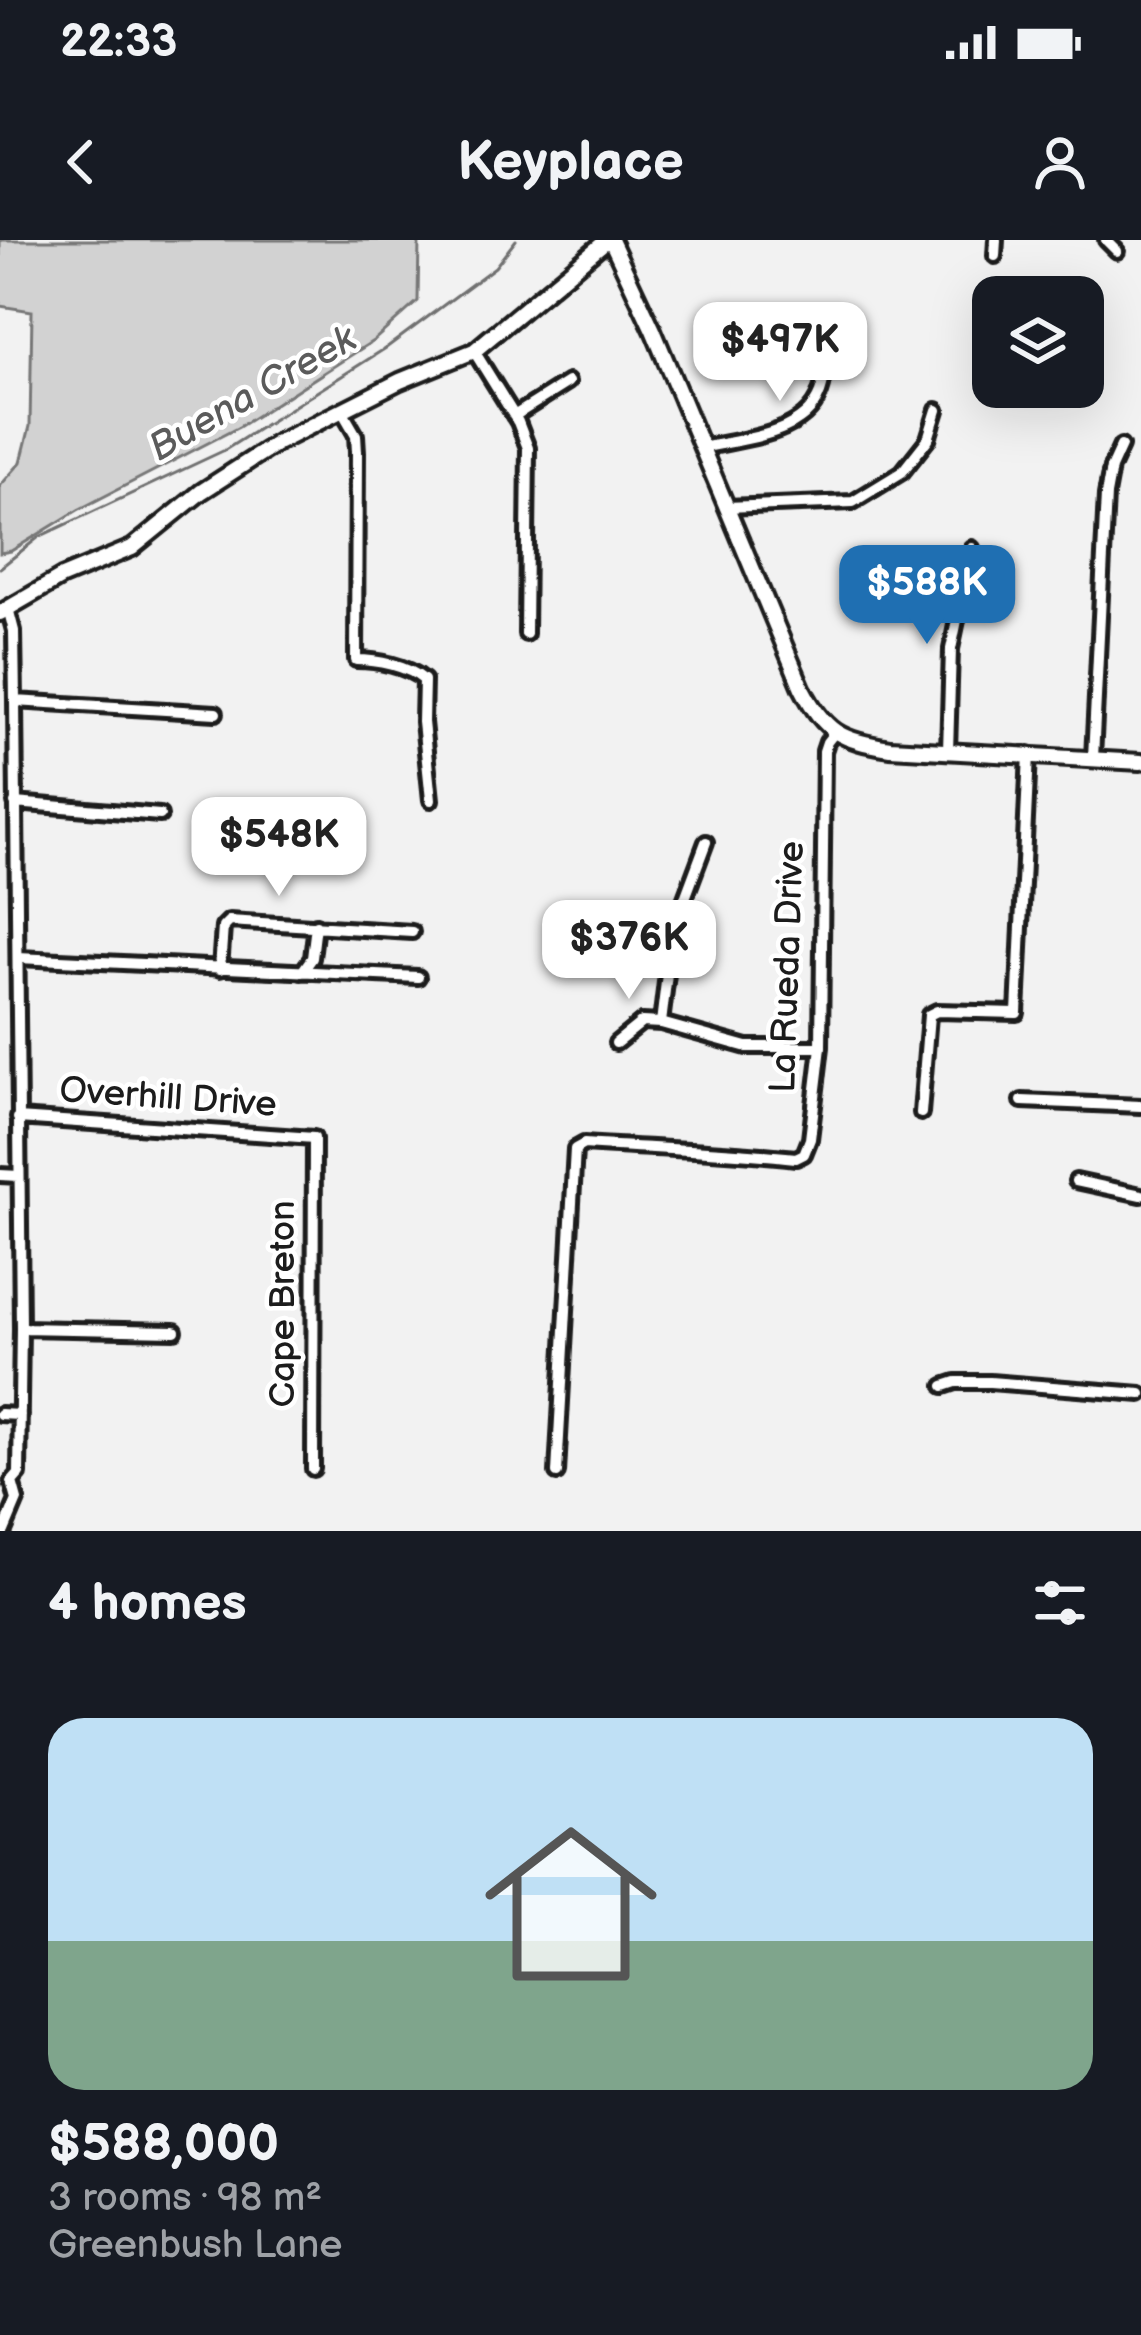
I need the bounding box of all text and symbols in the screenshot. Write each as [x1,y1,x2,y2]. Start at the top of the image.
text: 22:33 [60,15,177,70]
icon: back [48,129,114,195]
icon: person [1027,129,1093,195]
text: Keyplace [457,130,684,195]
map controls [972,276,1104,408]
button: layers [972,276,1104,408]
pin: $497K [696,302,864,404]
water label: Buena Creek [141,315,366,472]
text: $497K [720,317,840,364]
pin: $588K [843,545,1011,647]
text: $588K [866,560,988,607]
pin: $548K [195,797,363,899]
text: $548K [218,812,340,859]
street label: La Rueda Drive [762,840,814,1094]
pin: $376K [545,900,713,1002]
text: $376K [569,915,689,962]
street label: Overhill Drive [58,1069,278,1127]
street label: Cape Breton [262,1201,305,1407]
icon: filters [1027,1570,1093,1636]
text: 4 homes [48,1573,247,1634]
icon: home [463,1796,679,2012]
text: $588,000 [48,2114,279,2175]
text: 3 rooms · 98 m² [48,2175,322,2222]
text: Greenbush Lane [48,2222,342,2269]

